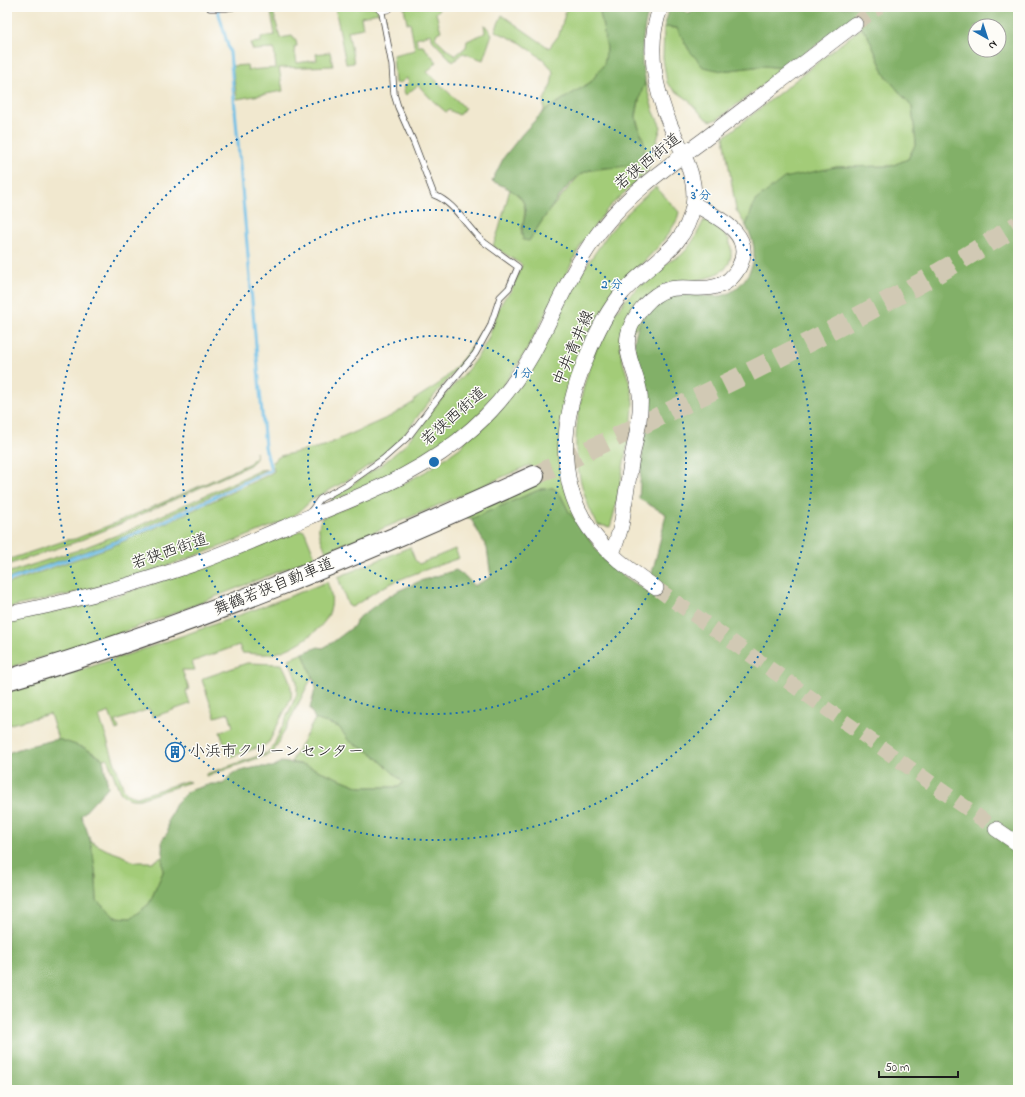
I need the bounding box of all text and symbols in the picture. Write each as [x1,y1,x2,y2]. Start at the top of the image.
north arrow [967,18,1007,58]
text: N [985,36,1001,54]
street label: 若狭西街道 [609,127,687,197]
text: 3 分 [690,187,711,205]
text: 2 分 [601,276,622,294]
street label: 中井青井線 [547,306,601,390]
text: 1 分 [514,365,532,383]
street label: 若狭西街道 [416,382,492,452]
centre of rings [427,455,441,469]
street label: 若狭西街道 [128,528,212,576]
street label: 舞鶴若狭自動車道 [210,552,338,622]
place label: 小浜市クリーンセンター [189,740,364,764]
building icon: 小浜市クリーンセンター [164,741,186,763]
scale bar [879,1053,958,1079]
text: 50 m [885,1059,909,1077]

